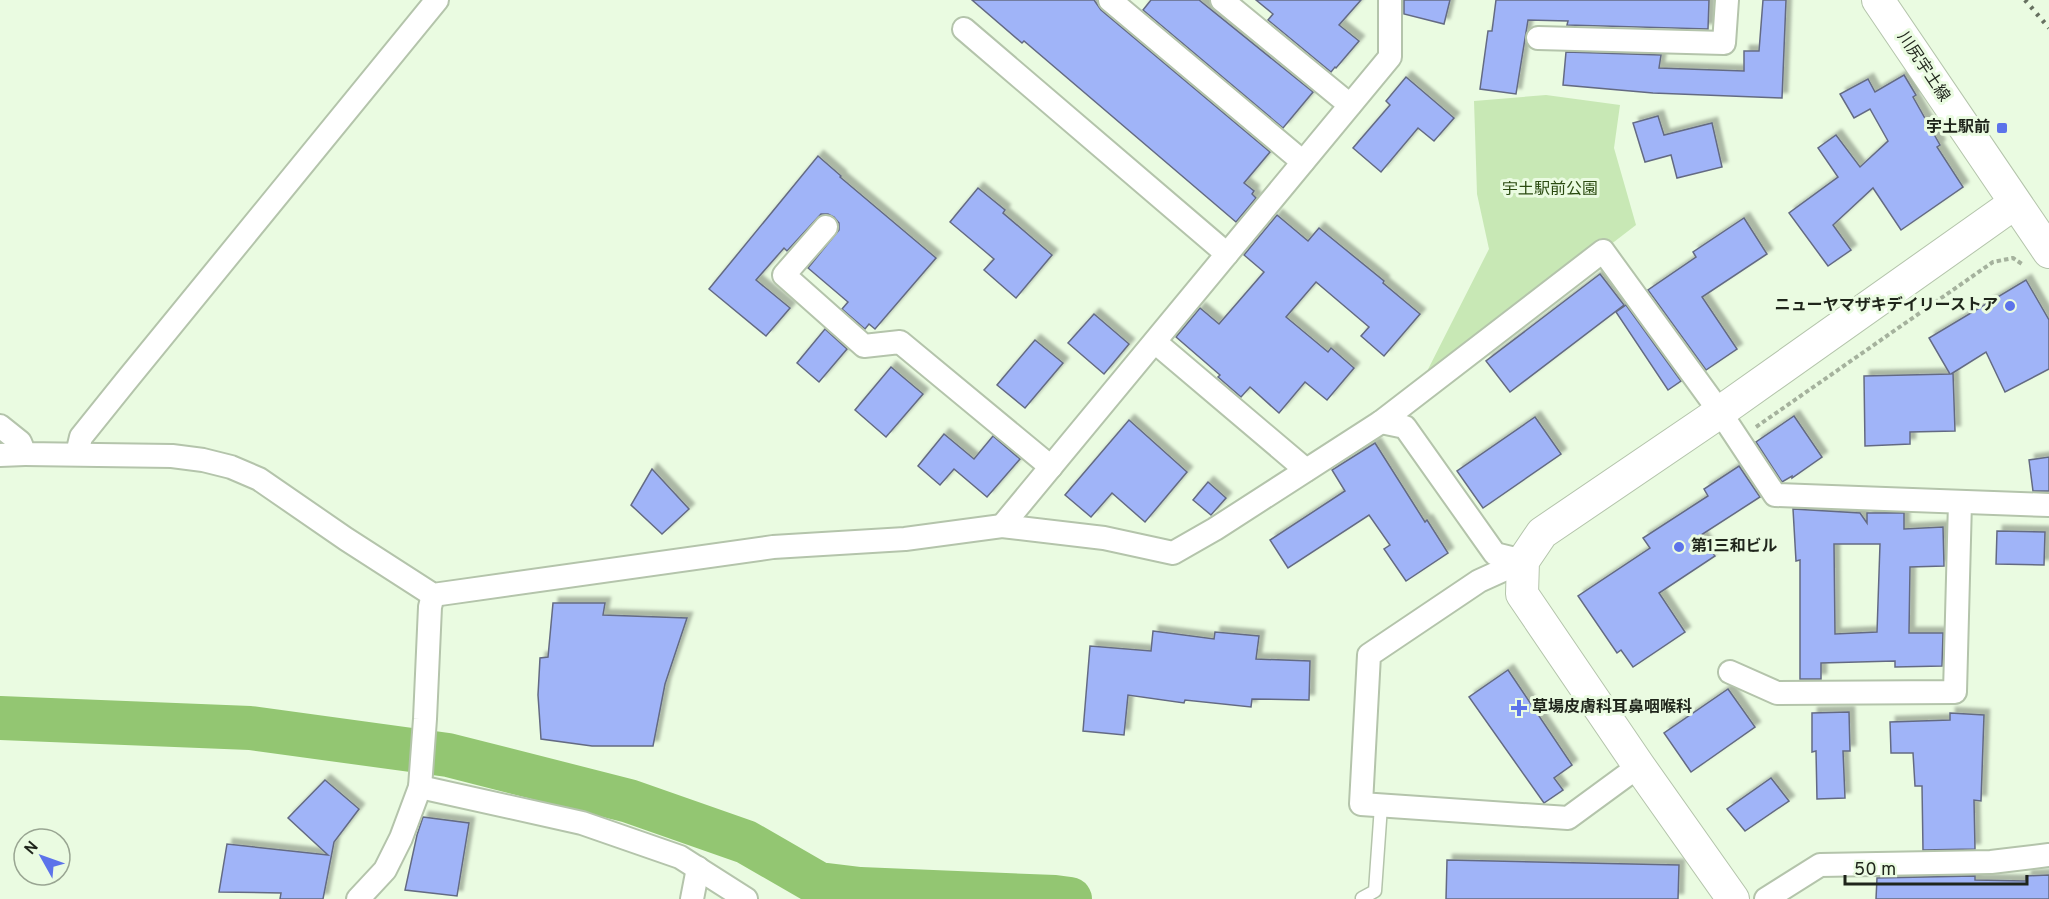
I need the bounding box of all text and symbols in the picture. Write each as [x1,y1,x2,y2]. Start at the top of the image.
street label: 川尻宇土線 [1892,28,1954,106]
place label: 宇土駅前 [1926,118,1990,138]
marker: 宇土駅前 [1995,121,2009,135]
park label: 宇土駅前公園 [1502,180,1598,200]
place label: ニューヤマザキデイリーストア [1775,296,1998,316]
marker: ニューヤマザキデイリーストア [2003,299,2017,313]
place label: 第1三和ビル [1691,537,1777,557]
marker: 第1三和ビル [1672,540,1686,554]
place label: 草場皮膚科耳鼻咽喉科 [1532,698,1692,718]
marker: 草場皮膚科耳鼻咽喉科 [1510,699,1528,717]
north arrow [12,827,72,887]
text: N [21,838,43,859]
scale bar [1845,848,2026,886]
text: 50 m [1854,859,1896,882]

